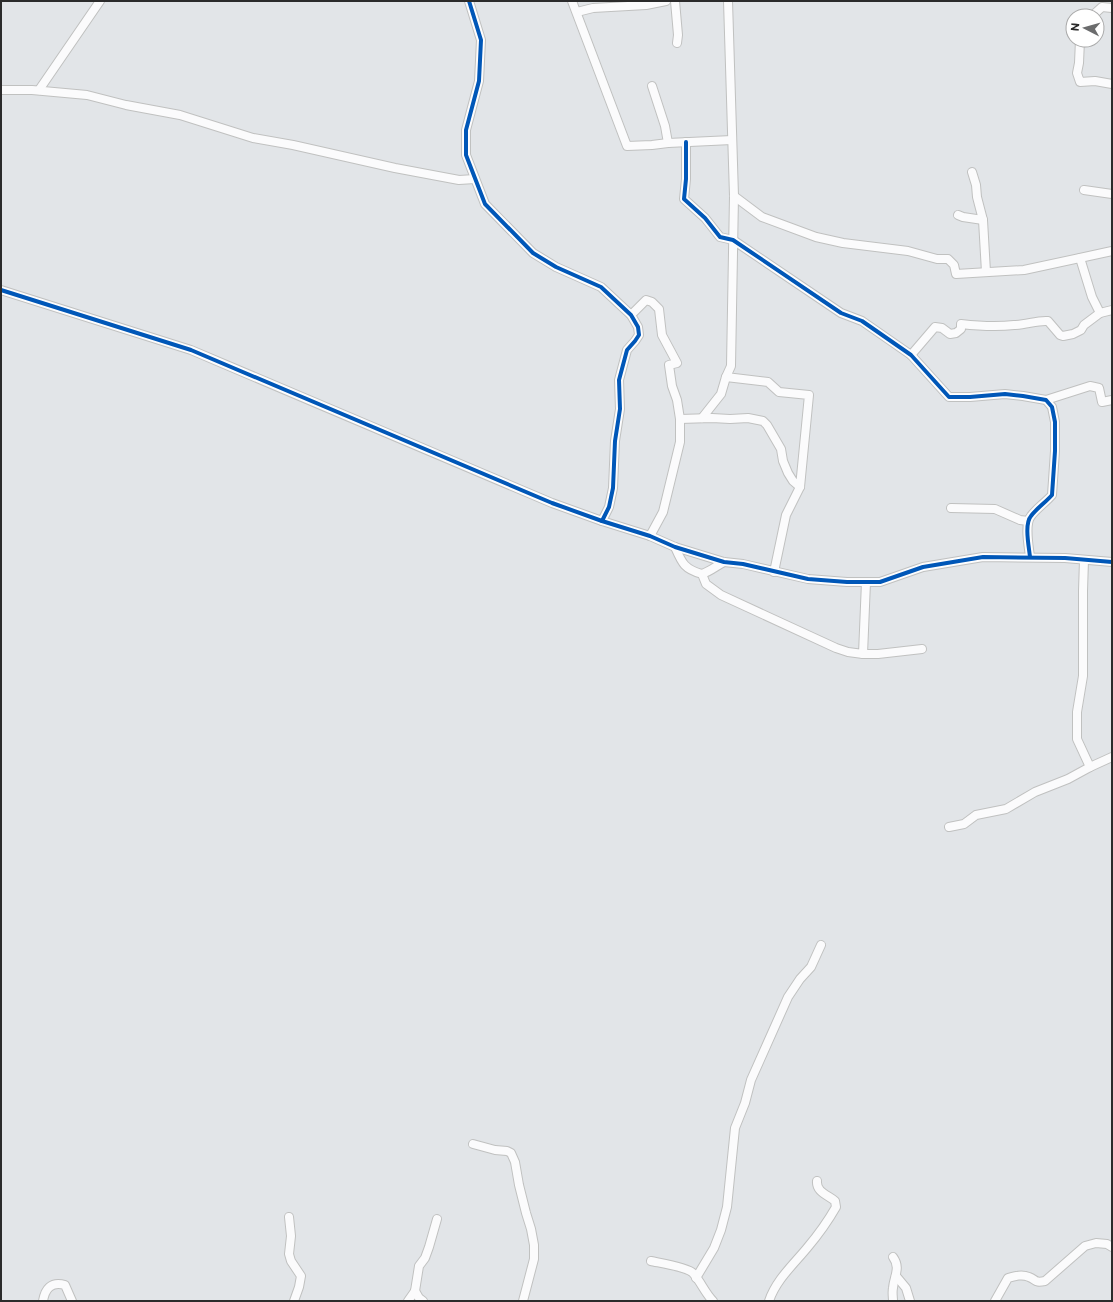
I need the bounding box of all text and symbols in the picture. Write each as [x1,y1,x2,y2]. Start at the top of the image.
north arrow [1065,8,1105,48]
text: N [1068,22,1081,32]

